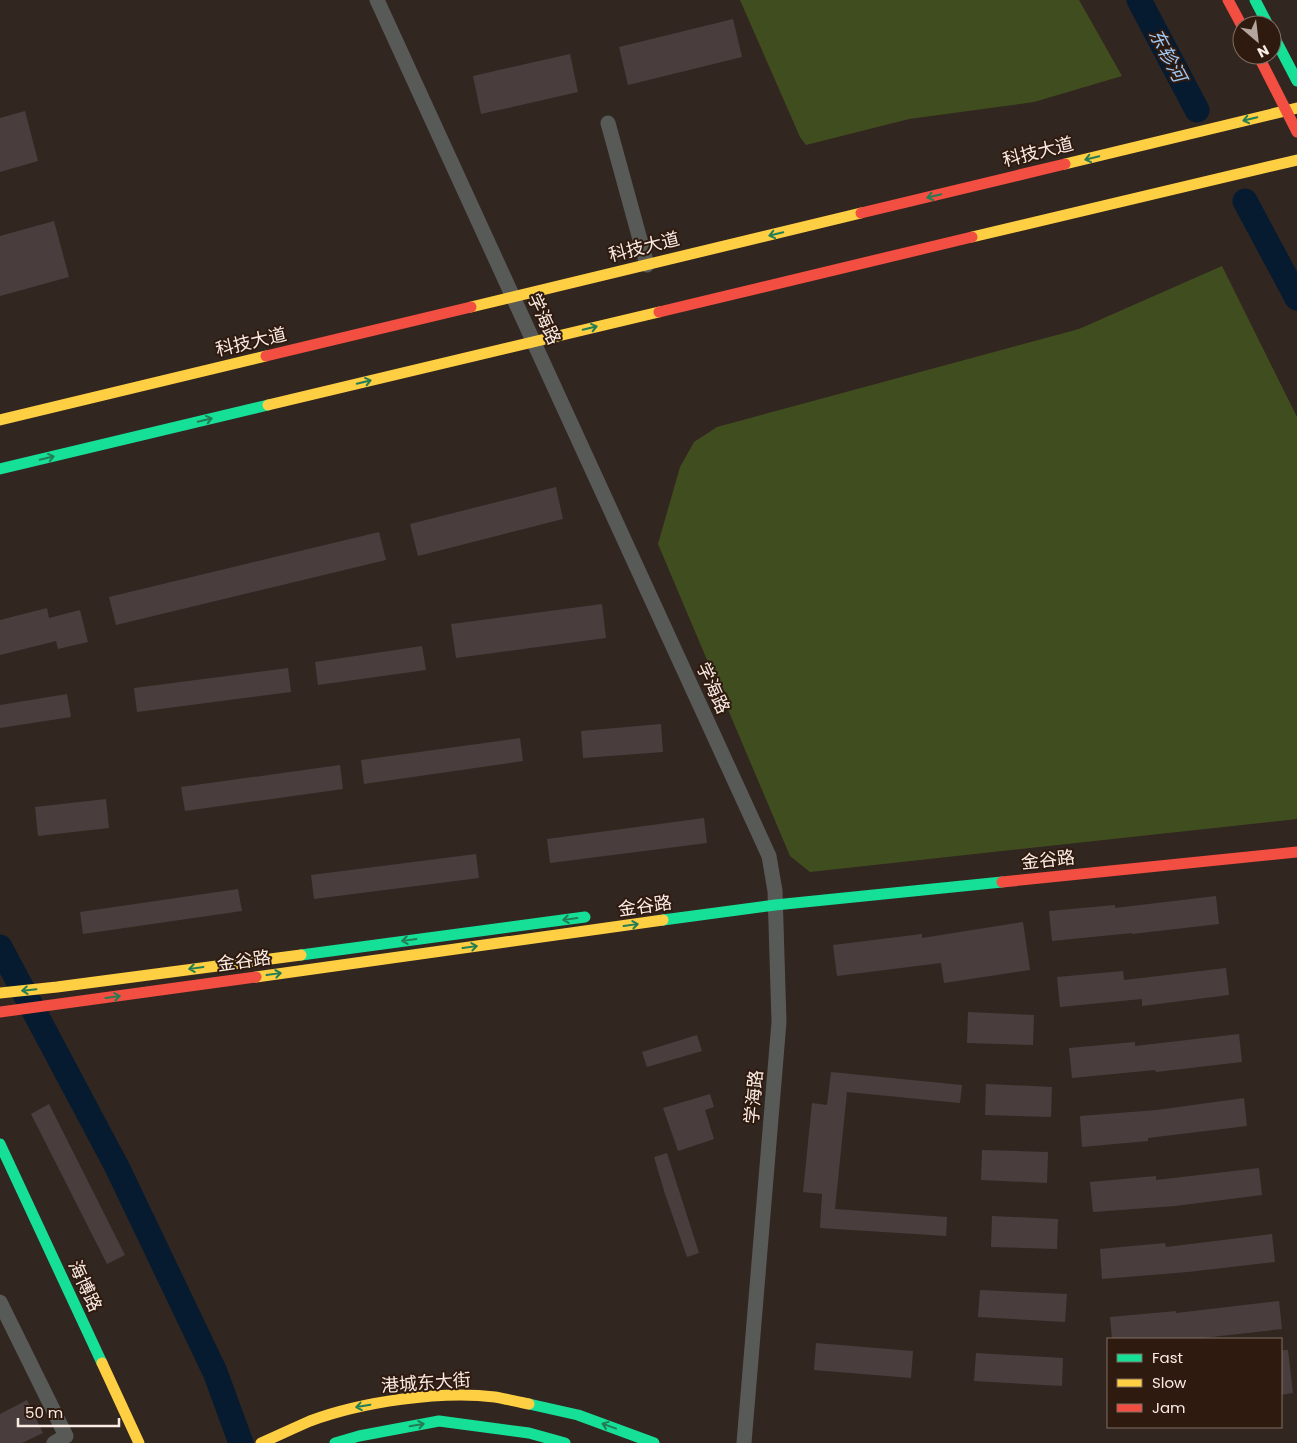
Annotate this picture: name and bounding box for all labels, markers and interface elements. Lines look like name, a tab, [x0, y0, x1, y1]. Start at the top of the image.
north arrow	[1232, 15, 1282, 65]
water label: 东轸河	[1142, 24, 1195, 90]
text: N	[1254, 40, 1272, 63]
one-way arrow	[1242, 115, 1258, 124]
street label: 科技大道	[1000, 131, 1076, 172]
one-way arrow	[1084, 153, 1100, 163]
one-way arrow	[926, 192, 942, 201]
street label: 科技大道	[606, 226, 682, 267]
one-way arrow	[768, 230, 784, 239]
street label: 学海路	[522, 289, 567, 349]
street label: 科技大道	[213, 321, 289, 362]
one-way arrow	[581, 323, 597, 332]
one-way arrow	[355, 377, 371, 386]
one-way arrow	[197, 415, 213, 424]
one-way arrow	[39, 453, 55, 462]
street label: 学海路	[691, 658, 736, 718]
street label: 金谷路	[1020, 844, 1076, 875]
street label: 金谷路	[616, 889, 673, 922]
one-way arrow	[563, 914, 579, 924]
one-way arrow	[623, 920, 639, 930]
one-way arrow	[402, 935, 418, 945]
one-way arrow	[462, 942, 478, 952]
street label: 金谷路	[215, 944, 272, 977]
one-way arrow	[188, 964, 204, 974]
one-way arrow	[266, 969, 282, 979]
one-way arrow	[22, 985, 38, 995]
one-way arrow	[105, 991, 121, 1001]
street label: 学海路	[739, 1069, 768, 1125]
street label: 海博路	[63, 1256, 108, 1316]
legend	[1107, 1338, 1282, 1428]
text: Fast	[1152, 1347, 1183, 1368]
street label: 港城东大街	[380, 1367, 472, 1398]
text: Slow	[1152, 1372, 1187, 1393]
scale bar	[18, 1396, 119, 1428]
text: Jam	[1152, 1397, 1186, 1418]
text: 50 m	[25, 1402, 63, 1423]
one-way arrow	[356, 1402, 372, 1412]
one-way arrow	[409, 1420, 425, 1430]
one-way arrow	[601, 1421, 617, 1430]

